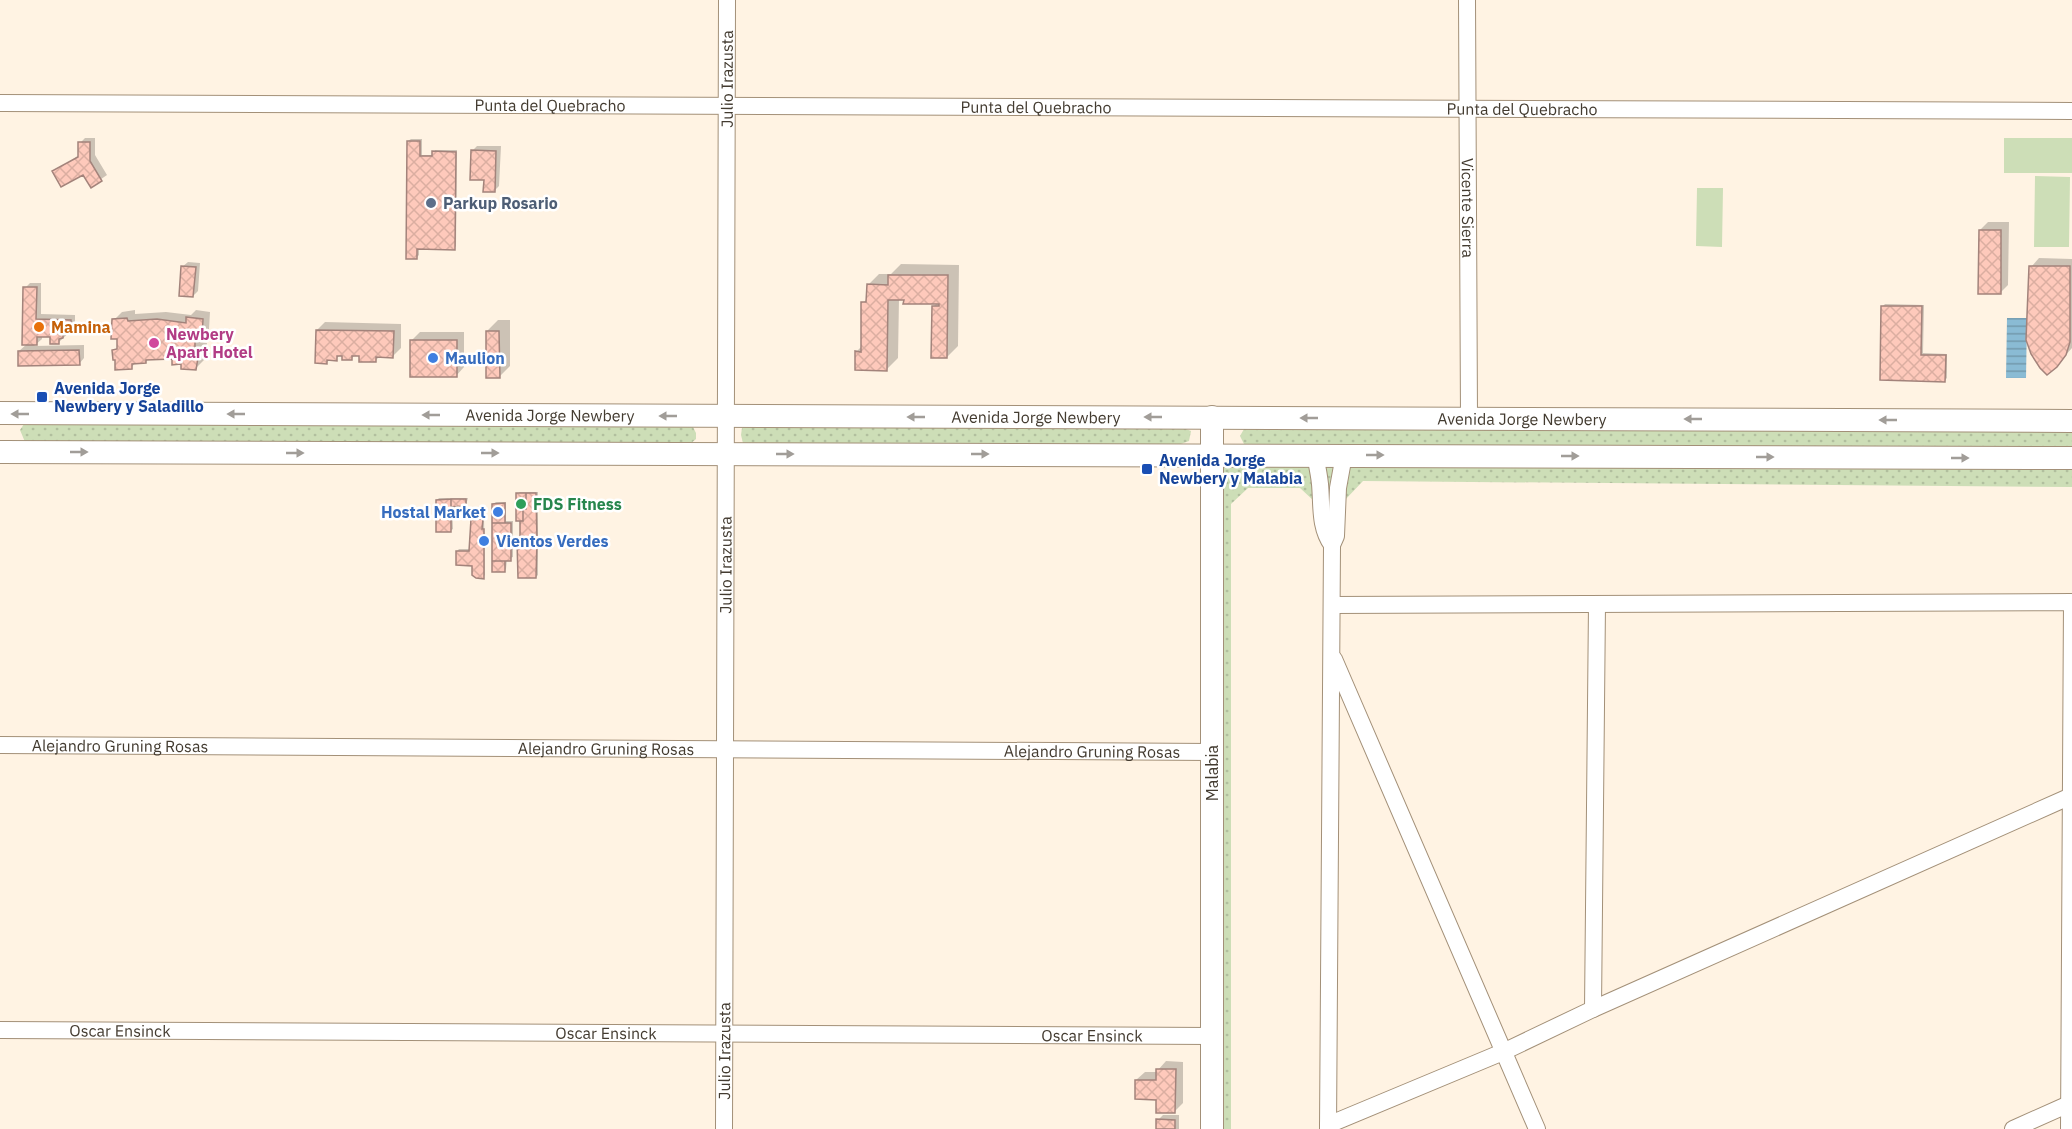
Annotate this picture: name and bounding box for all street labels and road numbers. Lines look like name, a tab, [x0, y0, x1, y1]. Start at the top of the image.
street label: Julio Irazusta	[717, 30, 737, 128]
street label: Punta del Quebracho	[474, 95, 626, 115]
street label: Punta del Quebracho	[960, 97, 1112, 117]
street label: Punta del Quebracho	[1446, 99, 1598, 119]
street label: Vicente Sierra	[1458, 158, 1478, 259]
street label: Avenida Jorge Newbery	[465, 405, 635, 425]
street label: Avenida Jorge Newbery	[951, 407, 1121, 427]
street label: Avenida Jorge Newbery	[1437, 409, 1607, 429]
street label: Julio Irazusta	[715, 516, 736, 614]
street label: Alejandro Gruning Rosas	[32, 735, 208, 756]
street label: Alejandro Gruning Rosas	[518, 738, 694, 759]
street label: Alejandro Gruning Rosas	[1004, 741, 1180, 762]
street label: Malabia	[1202, 744, 1222, 801]
street label: Julio Irazusta	[714, 1002, 734, 1100]
street label: Oscar Ensinck	[69, 1020, 171, 1041]
street label: Oscar Ensinck	[555, 1023, 657, 1043]
street label: Oscar Ensinck	[1041, 1025, 1143, 1046]

